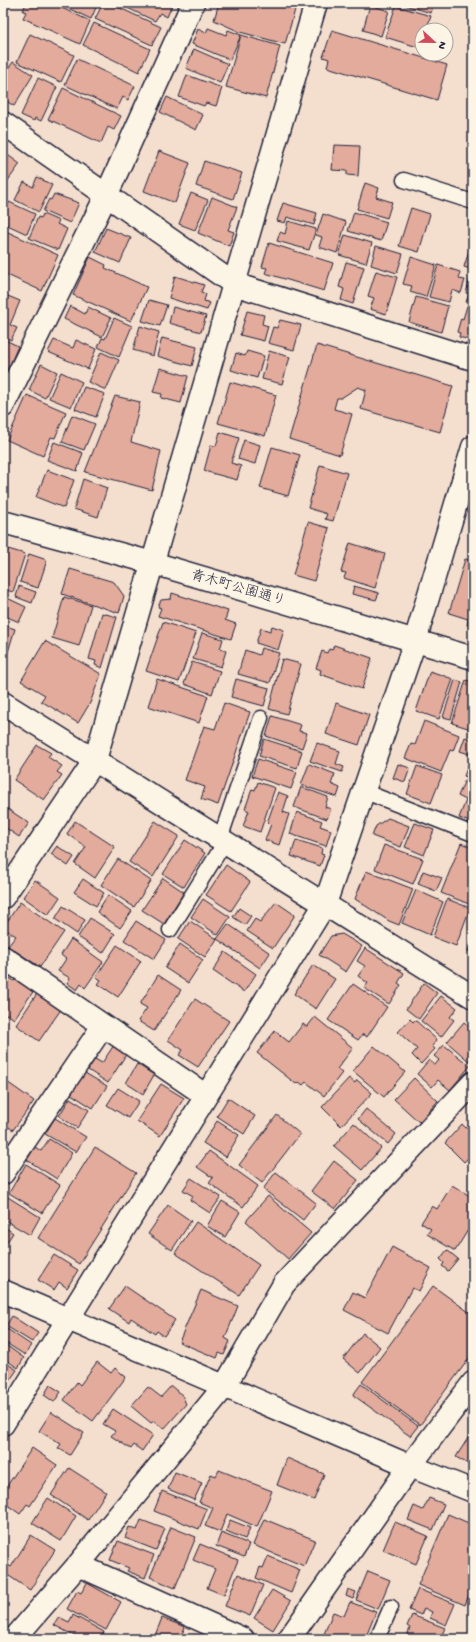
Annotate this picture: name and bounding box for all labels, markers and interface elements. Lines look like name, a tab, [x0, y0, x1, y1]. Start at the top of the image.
north arrow	[414, 22, 454, 62]
text: N	[435, 39, 448, 51]
street label: 青木町公園通り	[189, 567, 287, 611]

